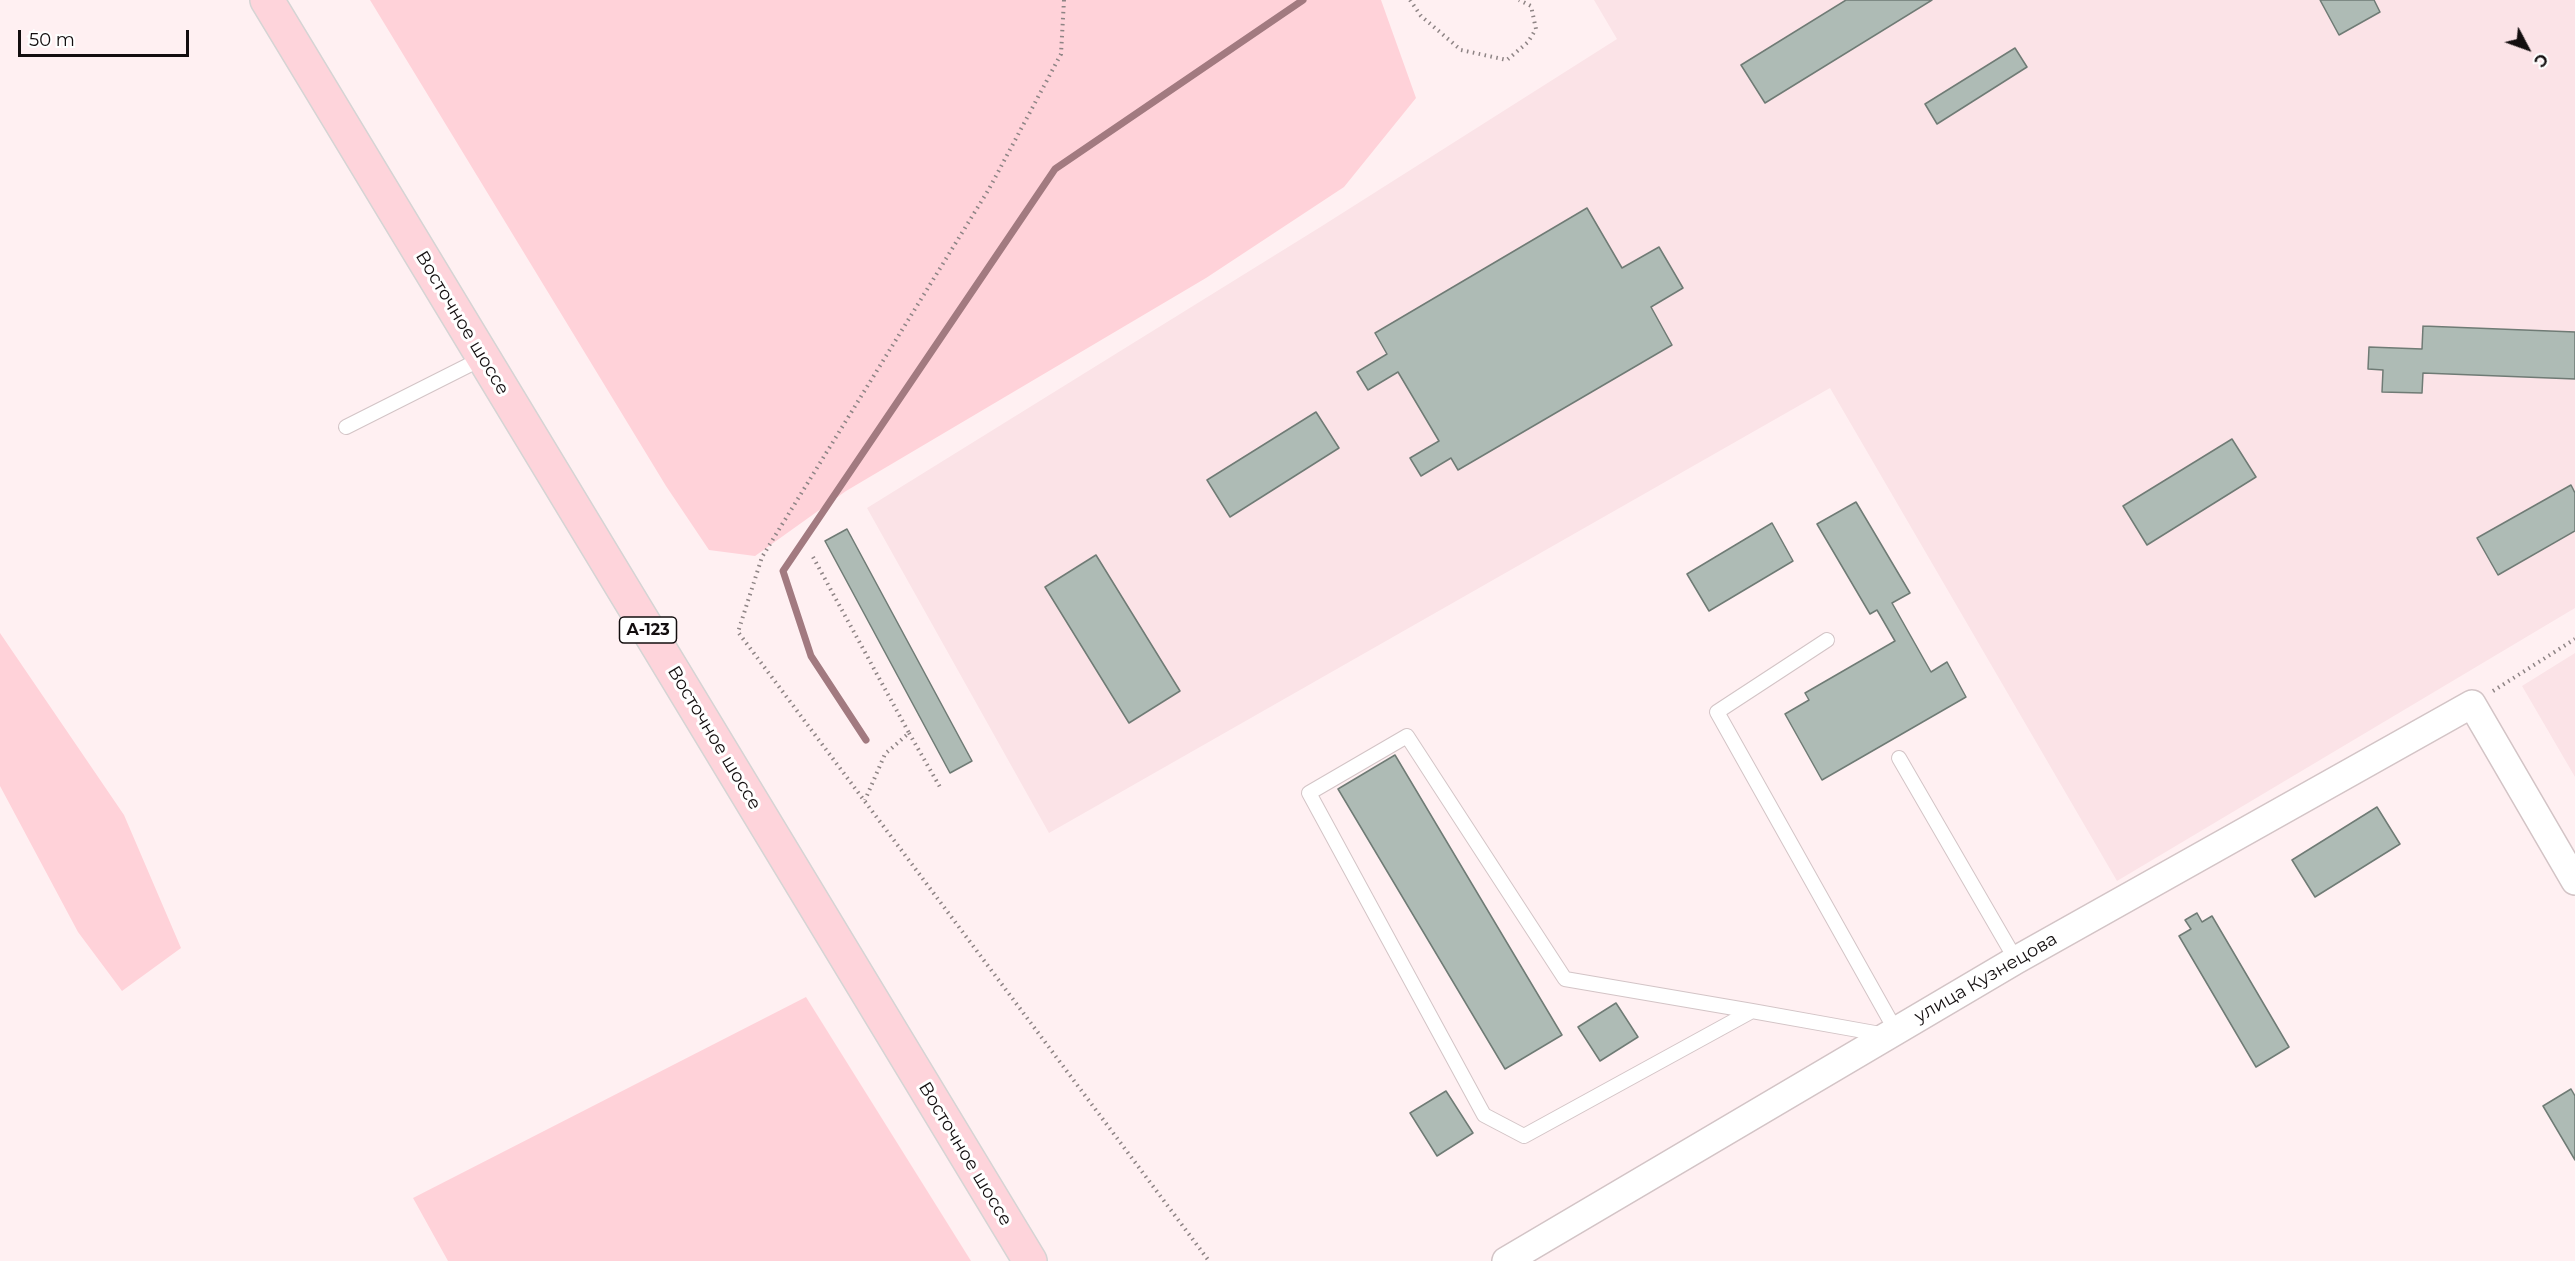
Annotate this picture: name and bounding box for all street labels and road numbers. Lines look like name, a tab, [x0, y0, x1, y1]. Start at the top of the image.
street label: Восточное шоссе	[411, 247, 513, 399]
road number: А-123	[620, 617, 676, 643]
street label: Восточное шоссе	[663, 662, 765, 814]
street label: улица Кузнецова	[1911, 928, 2061, 1028]
street label: Восточное шоссе	[914, 1078, 1016, 1230]

